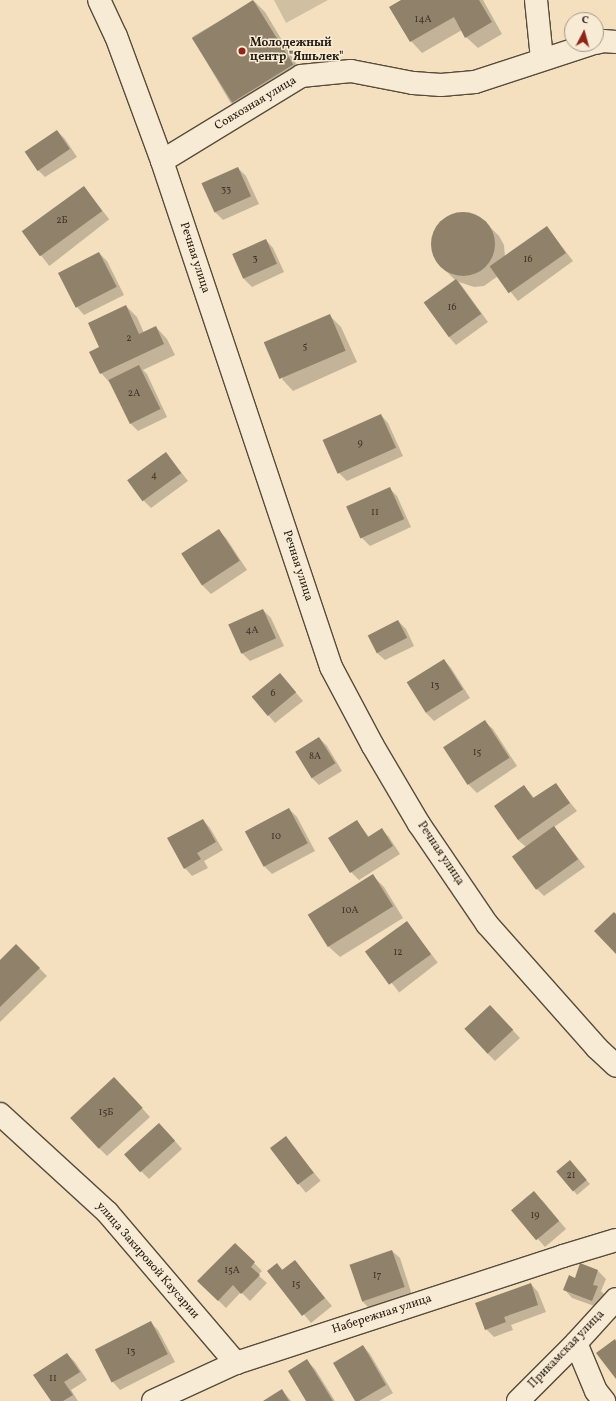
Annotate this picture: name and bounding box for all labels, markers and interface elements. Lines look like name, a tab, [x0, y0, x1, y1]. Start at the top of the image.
north arrow	[564, 12, 604, 52]
text: С	[581, 13, 589, 28]
house number: 14А	[415, 14, 431, 26]
place label: Молодежный центр "Яшьлек"	[250, 37, 344, 65]
marker: Молодежный центр "Яшьлек"	[237, 46, 247, 56]
street label: Совхозная улица	[212, 74, 300, 134]
house number: 33	[221, 184, 231, 196]
house number: 2Б	[56, 215, 68, 227]
street label: Речная улица	[176, 220, 212, 296]
house number: 3	[252, 253, 258, 265]
house number: 16	[524, 254, 532, 266]
house number: 16	[448, 302, 456, 314]
house number: 2	[126, 333, 132, 345]
house number: 5	[303, 341, 307, 353]
house number: 2А	[128, 388, 140, 400]
house number: 9	[357, 438, 363, 450]
house number: 4	[151, 470, 157, 482]
house number: 11	[371, 507, 379, 519]
street label: Речная улица	[279, 528, 315, 604]
house number: 4А	[245, 625, 259, 637]
house number: 13	[430, 680, 440, 692]
house number: 6	[270, 688, 276, 700]
house number: 15	[473, 747, 481, 759]
house number: 8А	[309, 751, 321, 763]
street label: Речная улица	[413, 819, 467, 889]
house number: 10	[271, 831, 281, 843]
house number: 10А	[342, 905, 358, 917]
house number: 12	[393, 947, 403, 959]
house number: 15Б	[99, 1107, 113, 1119]
house number: 21	[566, 1170, 576, 1182]
street label: улица Закировой Каусарии	[92, 1200, 202, 1322]
house number: 19	[530, 1210, 540, 1222]
house number: 15А	[224, 1265, 240, 1277]
house number: 17	[373, 1270, 381, 1282]
house number: 15	[292, 1279, 300, 1291]
street label: Набережная улица	[330, 1292, 434, 1338]
street label: Прикамская улица	[526, 1308, 608, 1392]
house number: 13	[126, 1346, 136, 1358]
house number: 11	[49, 1373, 57, 1385]

